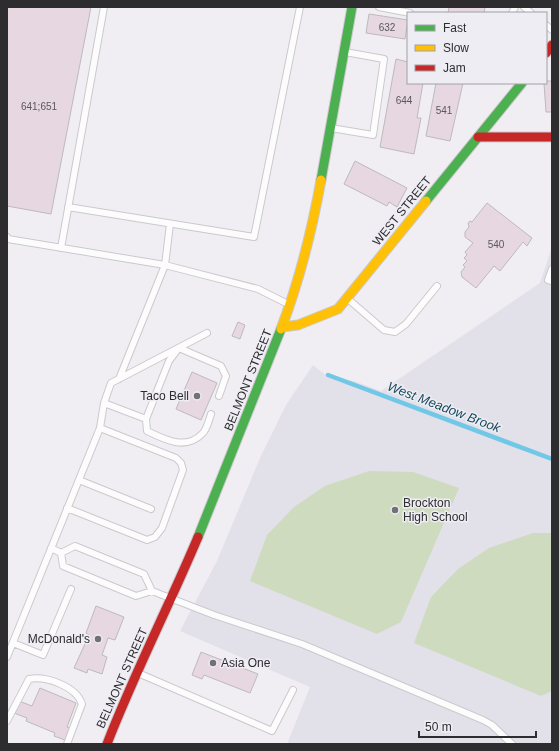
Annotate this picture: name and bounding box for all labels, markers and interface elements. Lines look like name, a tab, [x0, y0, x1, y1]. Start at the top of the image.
legend	[407, 12, 547, 84]
text: Fast	[443, 21, 467, 35]
house number: 632	[379, 22, 396, 33]
text: Slow	[443, 41, 469, 55]
text: Jam	[443, 61, 466, 75]
house number: 644	[396, 95, 413, 106]
house number: 641;651	[21, 101, 58, 112]
house number: 541	[436, 105, 453, 116]
street label: WEST STREET	[370, 173, 435, 248]
house number: 540	[488, 239, 505, 250]
street label: BELMONT STREET	[221, 326, 275, 433]
water label: West Meadow Brook	[385, 379, 504, 436]
place label: Taco Bell	[140, 389, 189, 403]
marker: Taco Bell	[192, 391, 202, 401]
place label: Brockton High School	[403, 496, 468, 524]
marker: Brockton High School	[390, 505, 400, 515]
street label: BELMONT STREET	[94, 625, 151, 730]
place label: McDonald's	[28, 632, 90, 646]
marker: McDonald's	[93, 634, 103, 644]
place label: Asia One	[221, 656, 271, 670]
marker: Asia One	[208, 658, 218, 668]
scale bar	[419, 713, 536, 739]
text: 50 m	[425, 720, 452, 734]

